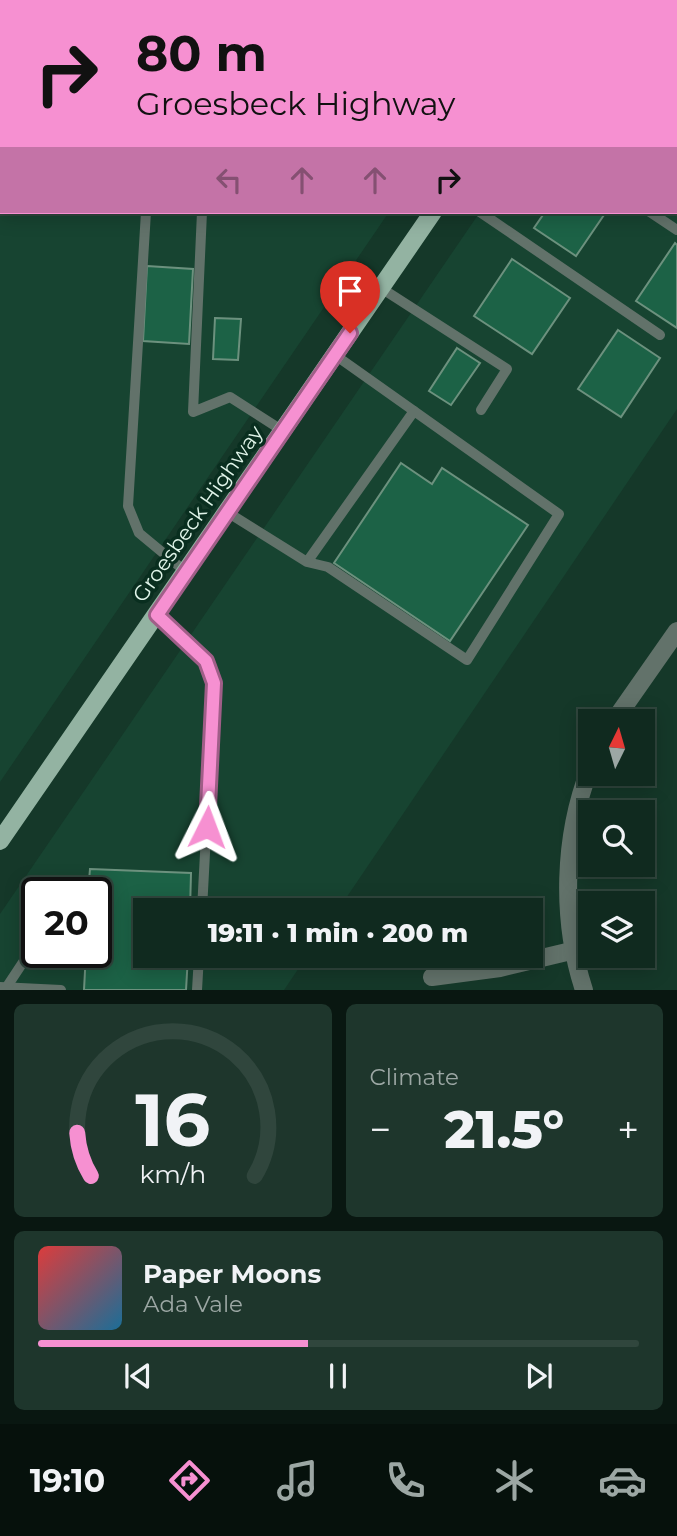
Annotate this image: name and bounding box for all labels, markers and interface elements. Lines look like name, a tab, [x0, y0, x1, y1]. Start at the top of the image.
text: 80 m	[136, 24, 267, 83]
icon: right	[21, 28, 112, 119]
text: Groesbeck Highway	[136, 84, 455, 123]
icon: left	[210, 161, 248, 199]
icon: ahead	[283, 161, 321, 199]
icon: ahead	[356, 161, 394, 199]
icon: right	[429, 161, 467, 199]
pin	[320, 261, 380, 333]
icon: arrive	[331, 272, 369, 310]
street label: Groesbeck Highway	[127, 420, 268, 607]
north arrow	[578, 709, 654, 786]
map controls	[578, 709, 655, 968]
position arrow	[170, 790, 244, 864]
button: search	[578, 800, 655, 877]
speed limit sign: 20	[21, 877, 112, 968]
button: layers	[578, 891, 655, 968]
text: 19:11 · 1 min · 200 m	[208, 917, 468, 949]
text: Climate	[370, 1063, 459, 1091]
text: 16	[135, 1077, 210, 1165]
text: 21.5°	[444, 1098, 564, 1161]
text: −	[370, 1106, 391, 1153]
text: +	[617, 1106, 639, 1153]
text: km/h	[139, 1159, 206, 1189]
text: Paper Moons	[143, 1258, 321, 1290]
text: Ada Vale	[143, 1290, 243, 1318]
icon: previous	[119, 1357, 157, 1395]
icon: pause	[319, 1357, 357, 1395]
icon: next	[520, 1357, 558, 1395]
icon: directions	[165, 1456, 214, 1505]
icon: music	[273, 1456, 322, 1505]
icon: phone	[381, 1456, 430, 1505]
icon: climate	[490, 1456, 539, 1505]
icon: car	[598, 1456, 647, 1505]
text: 19:10	[30, 1461, 105, 1500]

